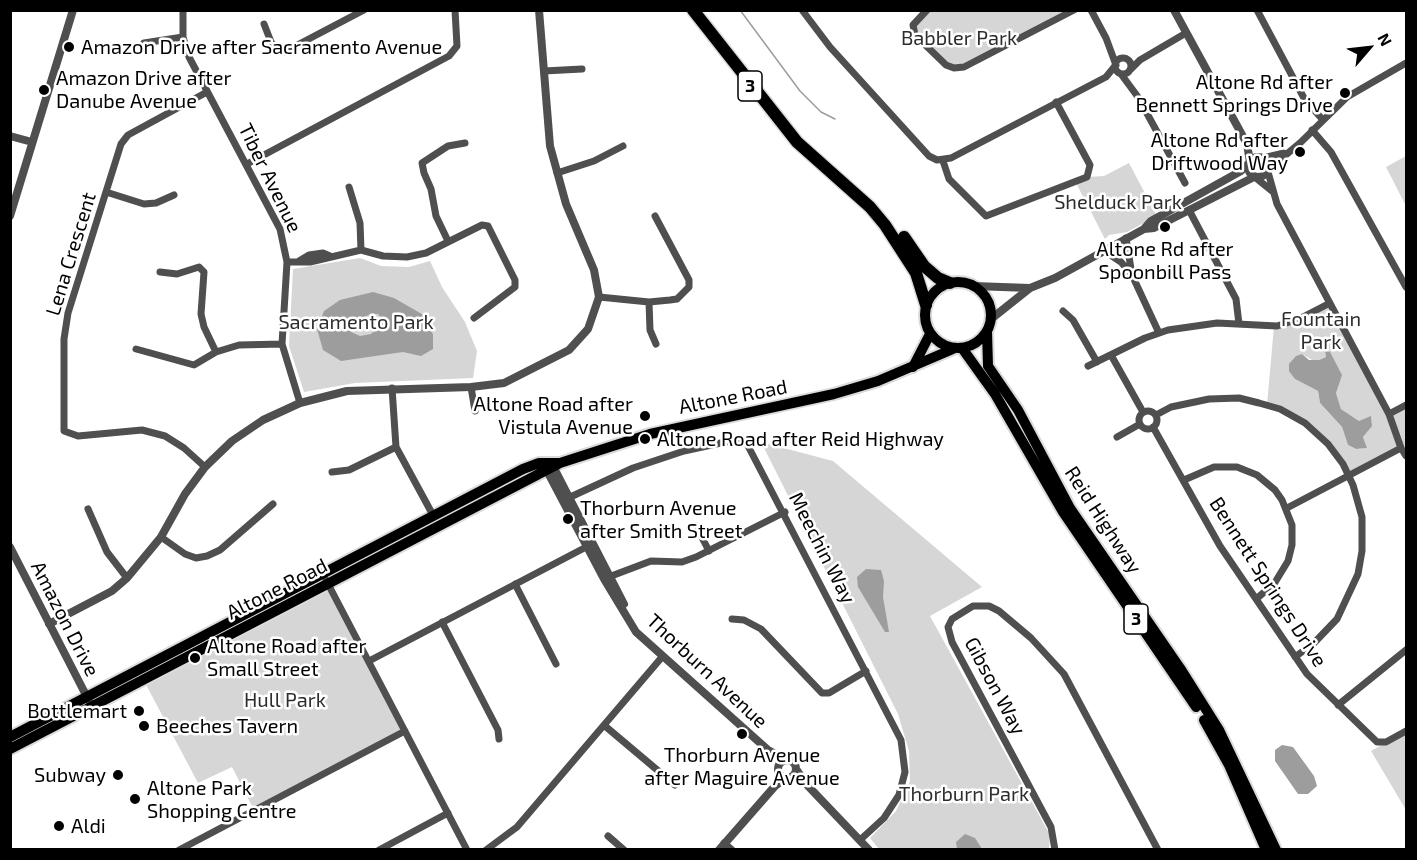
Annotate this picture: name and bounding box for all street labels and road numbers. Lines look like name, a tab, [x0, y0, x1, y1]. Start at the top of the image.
road number: 3	[738, 71, 762, 101]
street label: Tiber Avenue	[233, 120, 307, 236]
street label: Lena Crescent	[41, 189, 101, 319]
street label: Altone Road	[677, 375, 789, 419]
street label: Reid Highway	[1059, 462, 1147, 578]
street label: Meechin Way	[784, 488, 860, 608]
street label: Bennett Springs Drive	[1204, 493, 1332, 671]
street label: Altone Road	[223, 553, 331, 625]
street label: Amazon Drive	[26, 557, 104, 681]
road number: 3	[1124, 604, 1148, 634]
street label: Thorburn Avenue	[642, 609, 772, 733]
street label: Gibson Way	[959, 633, 1031, 739]

